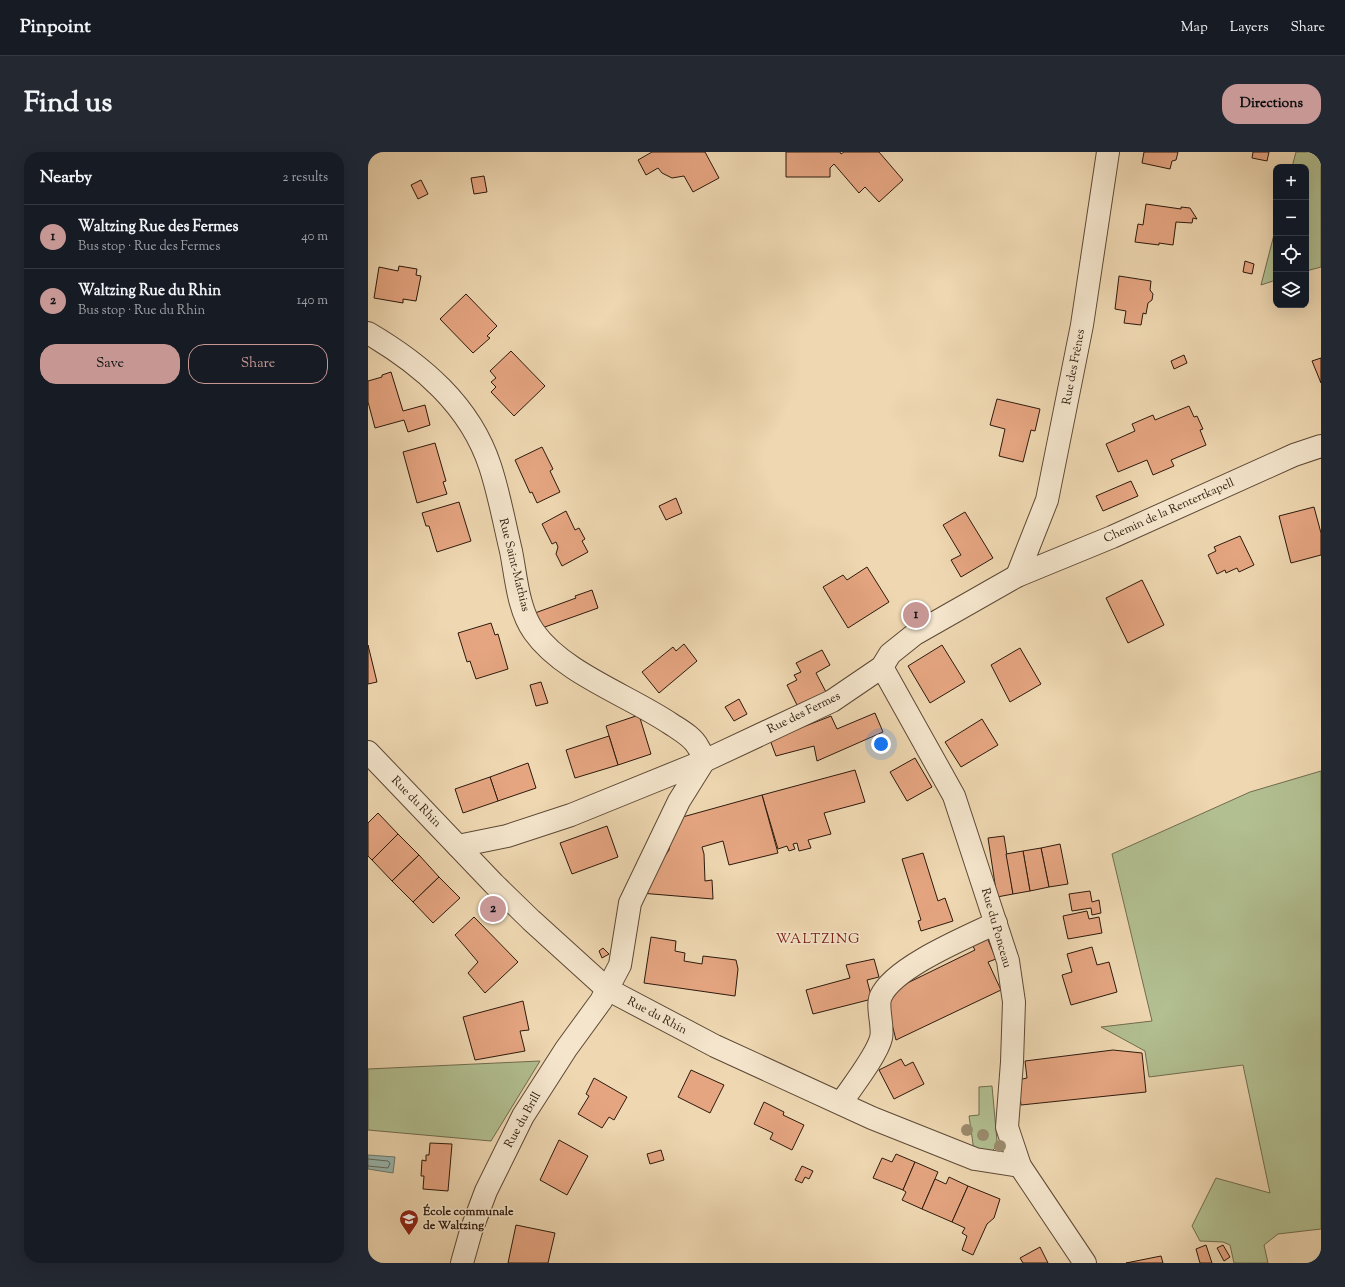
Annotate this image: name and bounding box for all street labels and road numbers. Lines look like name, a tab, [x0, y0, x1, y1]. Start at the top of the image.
street label: Rue des Frênes	[1058, 327, 1090, 406]
street label: Chemin de la Rentertkapell	[1101, 474, 1238, 548]
street label: Rue Saint-Mathias	[494, 516, 534, 614]
street label: Rue des Fermes	[764, 687, 844, 739]
street label: Rue du Rhin	[387, 772, 445, 832]
street label: Rue du Ponceau	[976, 886, 1016, 970]
street label: Rue du Rhin	[624, 993, 690, 1039]
street label: Rue du Brill	[500, 1088, 546, 1151]

